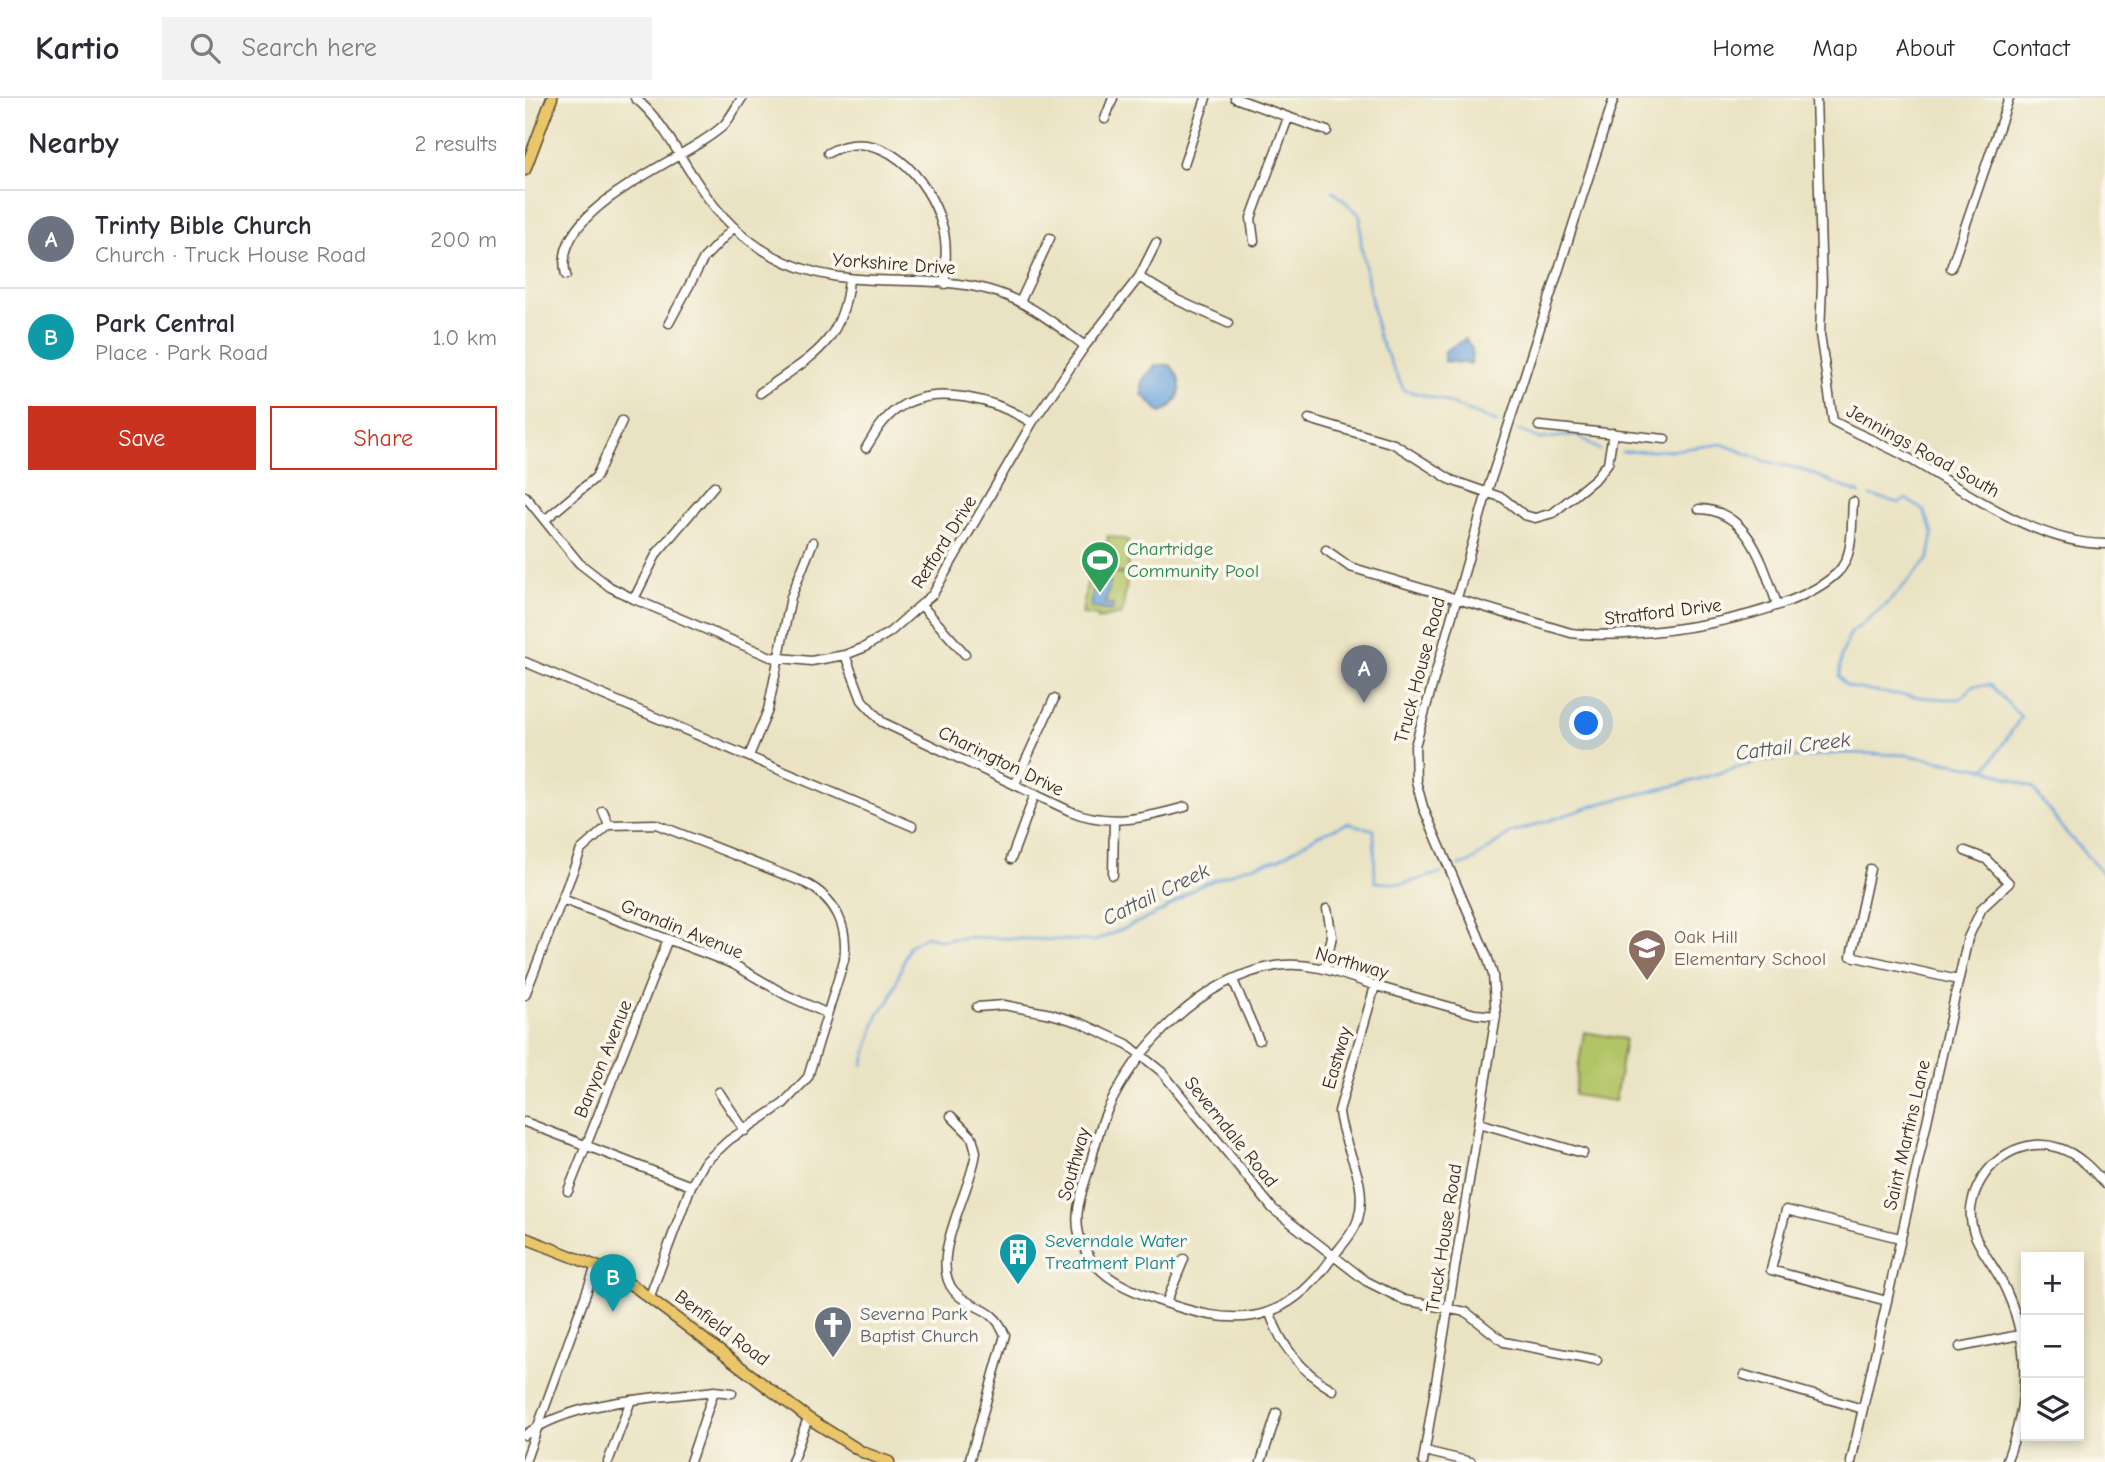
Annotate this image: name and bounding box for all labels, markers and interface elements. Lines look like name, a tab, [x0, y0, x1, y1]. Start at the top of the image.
search box	[162, 17, 652, 80]
text: Kartio	[35, 29, 120, 67]
icon: search	[186, 29, 224, 67]
text: Search here	[242, 33, 377, 63]
text: Home	[1713, 34, 1774, 62]
text: Map	[1812, 34, 1858, 62]
text: About	[1896, 34, 1954, 62]
text: Contact	[1992, 34, 2070, 62]
text: Nearby	[28, 126, 119, 161]
text: 2 results	[415, 130, 497, 157]
text: Trinty Bible Church	[95, 211, 312, 241]
text: A	[45, 226, 57, 253]
text: 200 m	[430, 226, 497, 253]
text: Church · Truck House Road	[95, 241, 366, 268]
street label: Yorkshire Drive	[832, 249, 956, 279]
text: Park Central	[95, 309, 235, 339]
text: B	[44, 324, 58, 351]
text: 1.0 km	[433, 324, 497, 351]
text: Place · Park Road	[95, 339, 268, 366]
street label: Jennings Road South	[1843, 400, 2003, 502]
button: Save	[28, 406, 256, 470]
button: Share	[270, 406, 497, 470]
street label: Retford Drive	[907, 492, 981, 592]
place label: Chartridge Community Pool	[1127, 538, 1259, 582]
sports icon: Chartridge Community Pool	[1079, 539, 1121, 594]
street label: Stratford Drive	[1603, 594, 1723, 630]
street label: Truck House Road	[1390, 595, 1450, 745]
pin: A	[1341, 645, 1387, 703]
your location	[1569, 706, 1603, 740]
street label: Charington Drive	[935, 721, 1067, 801]
water label: Cattail Creek	[1734, 727, 1853, 765]
water label: Cattail Creek	[1099, 858, 1214, 930]
street label: Grandin Avenue	[618, 894, 746, 964]
place label: Oak Hill Elementary School	[1674, 926, 1826, 970]
school or university icon: Oak Hill Elementary School	[1626, 927, 1668, 982]
street label: Northway	[1313, 942, 1392, 984]
street label: Banyon Avenue	[569, 997, 637, 1121]
street label: Eastway	[1318, 1024, 1357, 1092]
street label: Saint Martins Lane	[1879, 1058, 1935, 1212]
street label: Severndale Road	[1180, 1072, 1282, 1192]
street label: Southway	[1053, 1124, 1095, 1203]
street label: Truck House Road	[1421, 1162, 1467, 1314]
place label: Severndale Water Treatment Plant	[1045, 1230, 1187, 1274]
building icon: Severndale Water Treatment Plant	[997, 1231, 1039, 1286]
map controls	[2021, 1252, 2084, 1441]
button: +	[2021, 1252, 2084, 1315]
pin: B	[590, 1254, 636, 1312]
street label: Benfield Road	[670, 1285, 774, 1371]
place label: Severna Park Baptist Church	[860, 1303, 979, 1347]
church icon: Severna Park Baptist Church	[812, 1304, 854, 1359]
button: −	[2021, 1315, 2084, 1378]
button: layers	[2021, 1378, 2084, 1441]

